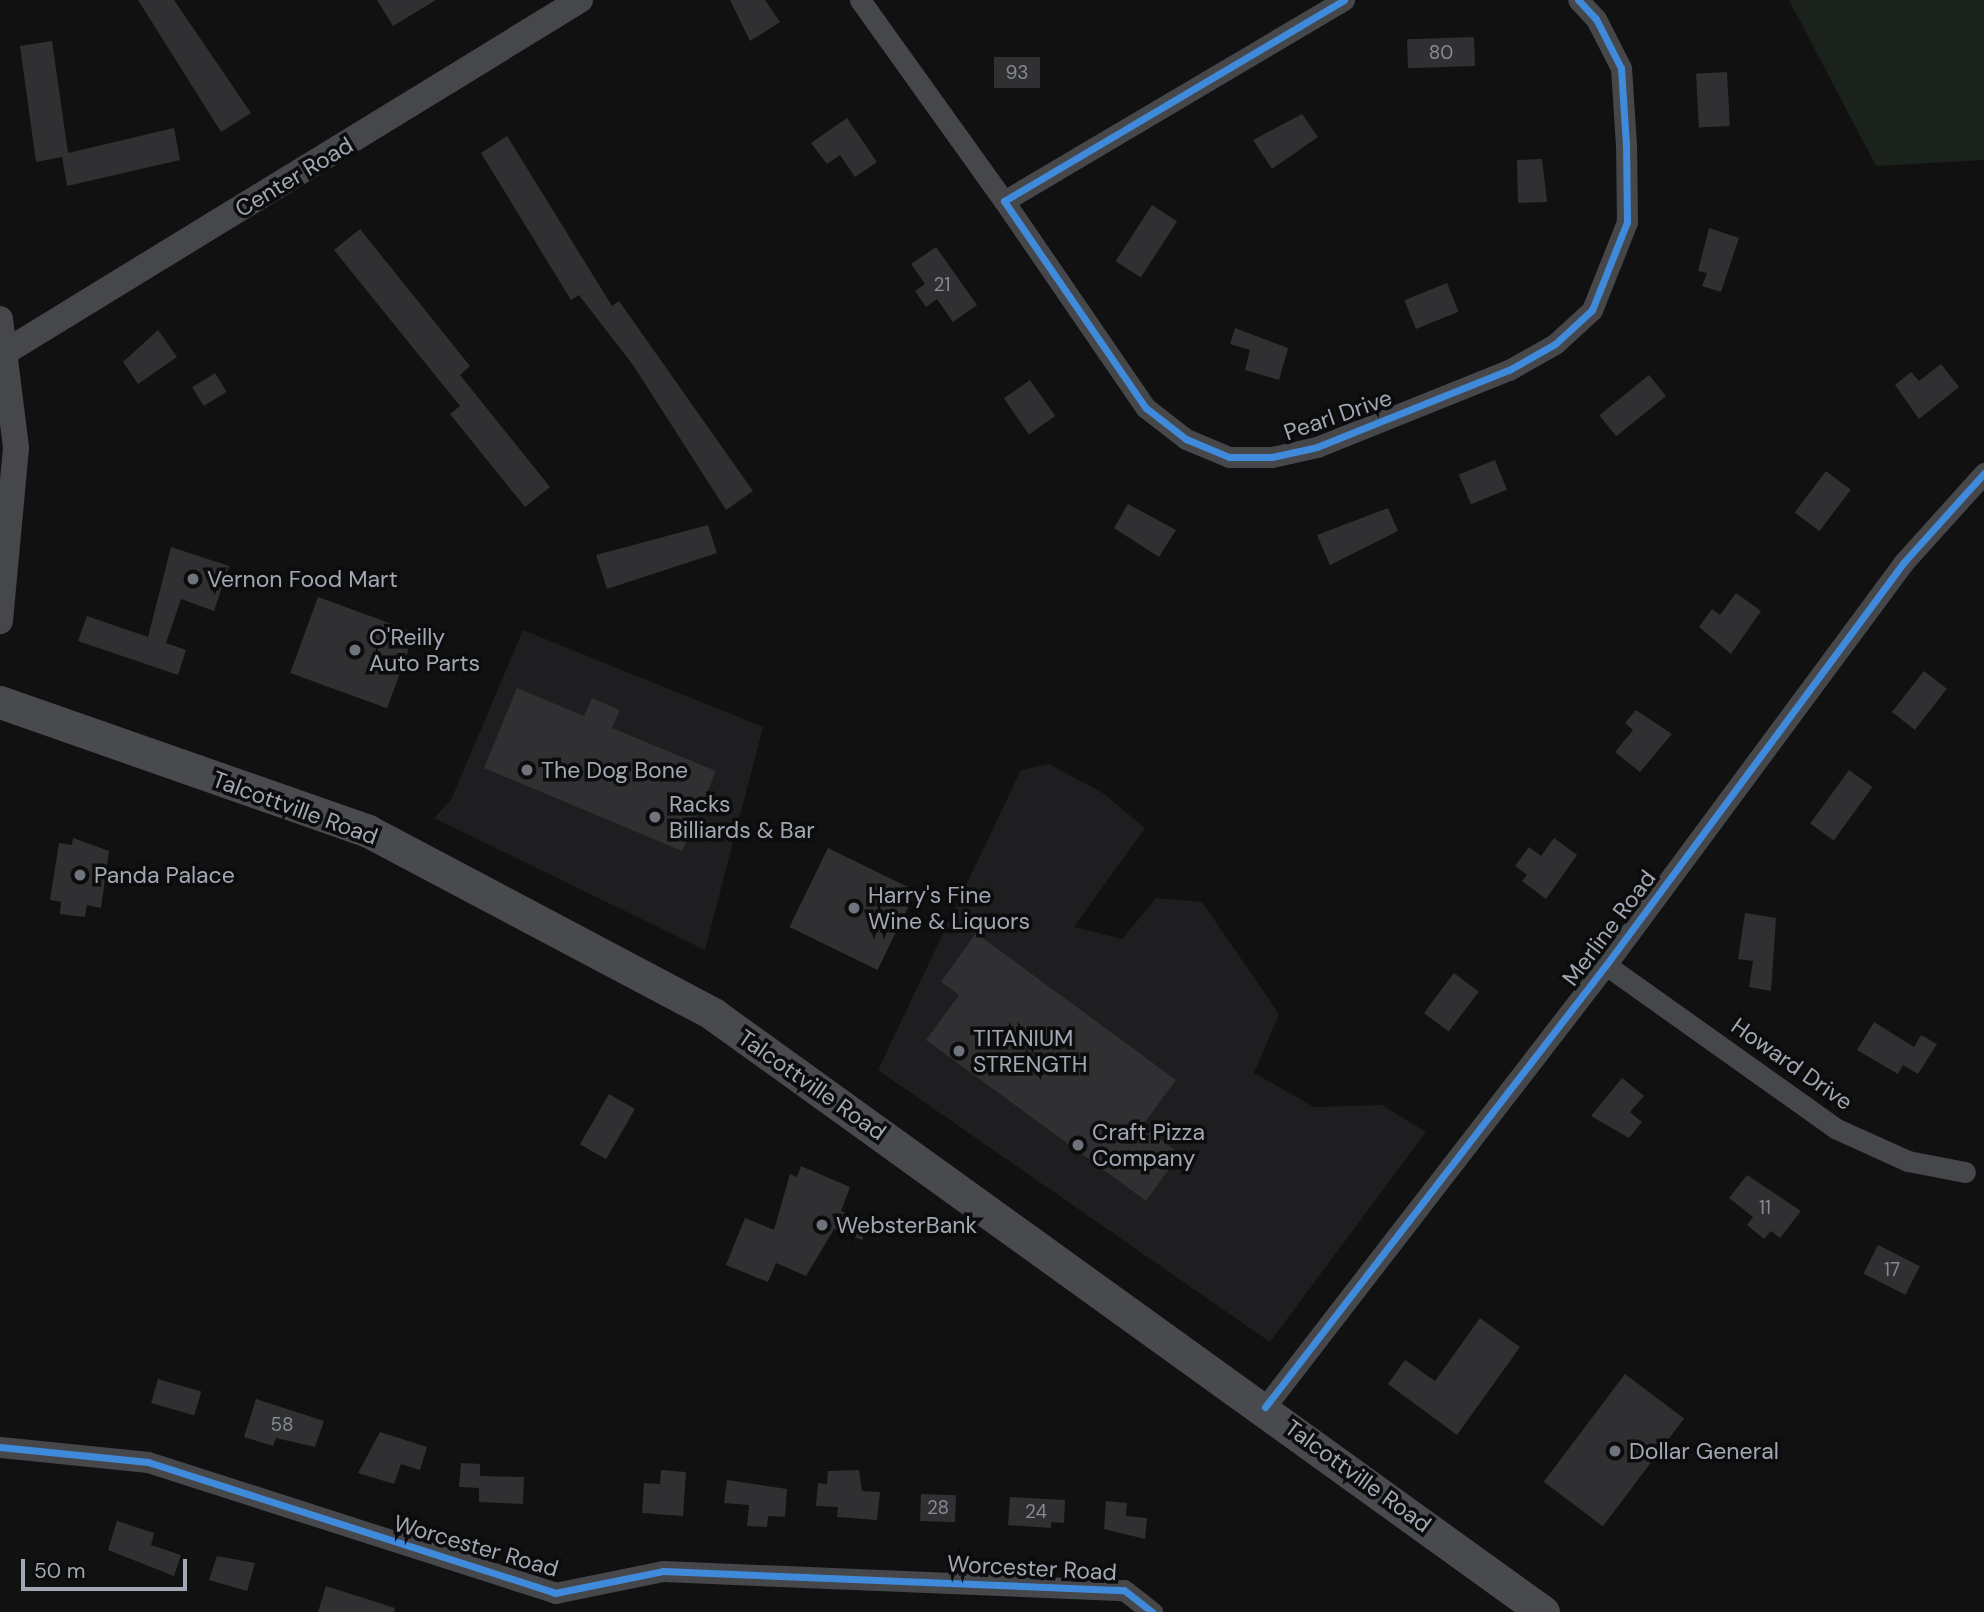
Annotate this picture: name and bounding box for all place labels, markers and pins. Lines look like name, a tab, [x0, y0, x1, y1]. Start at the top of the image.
place label: Vernon Food Mart	[207, 565, 398, 593]
marker: Vernon Food Mart	[185, 571, 201, 587]
place label: O'Reilly Auto Parts	[369, 623, 480, 677]
marker: O'Reilly Auto Parts	[347, 642, 363, 658]
place label: The Dog Bone	[541, 756, 688, 784]
marker: The Dog Bone	[519, 762, 535, 778]
place label: Racks Billiards & Bar	[669, 790, 815, 844]
marker: Racks Billiards & Bar	[647, 809, 663, 825]
place label: Panda Palace	[94, 861, 235, 889]
marker: Panda Palace	[72, 867, 88, 883]
place label: Harry's Fine Wine & Liquors	[868, 881, 1030, 935]
marker: Harry's Fine Wine & Liquors	[846, 900, 862, 916]
place label: TITANIUM STRENGTH	[973, 1024, 1087, 1078]
marker: TITANIUM STRENGTH	[951, 1043, 967, 1059]
place label: Craft Pizza Company	[1092, 1118, 1205, 1172]
marker: Craft Pizza Company	[1070, 1137, 1086, 1153]
place label: WebsterBank	[836, 1211, 977, 1239]
marker: WebsterBank	[814, 1217, 830, 1233]
place label: Dollar General	[1629, 1437, 1779, 1465]
marker: Dollar General	[1607, 1443, 1623, 1459]

